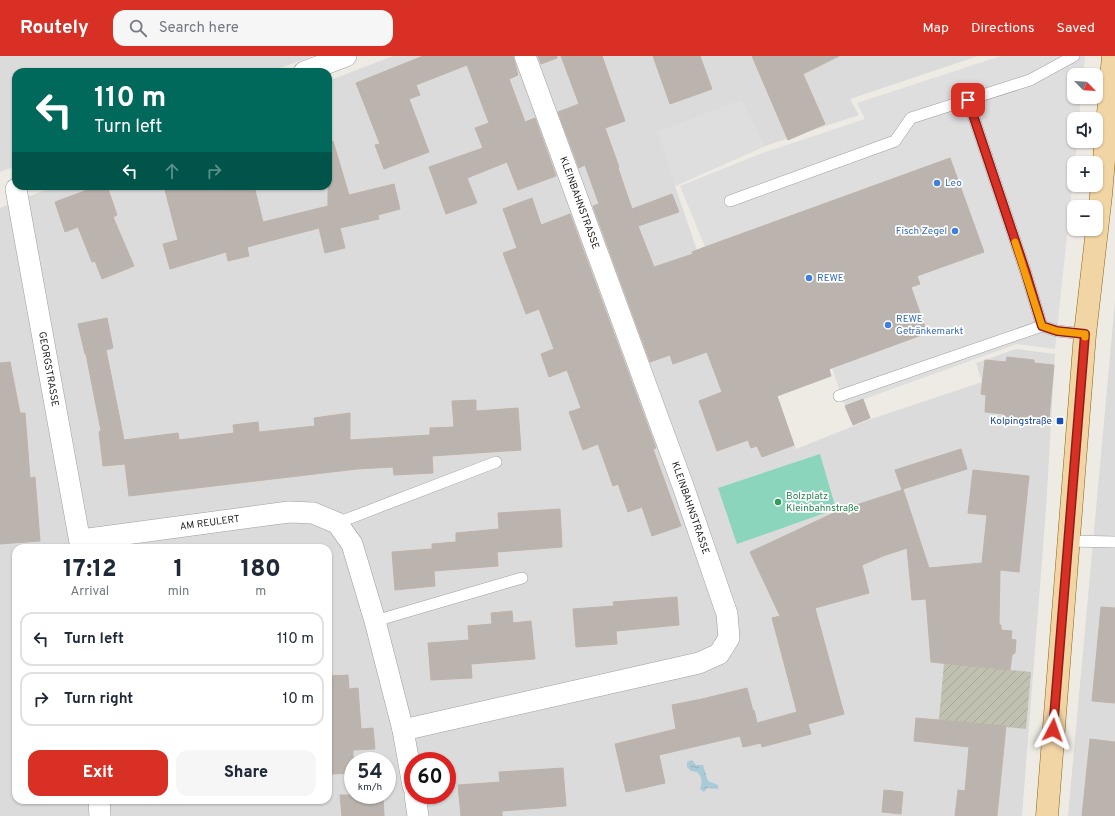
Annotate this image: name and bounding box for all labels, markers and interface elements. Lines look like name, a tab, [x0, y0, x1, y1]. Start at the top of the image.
search box	[113, 10, 393, 46]
text: Routely	[20, 16, 89, 40]
icon: search	[127, 17, 149, 39]
text: Search here	[159, 19, 239, 38]
text: Map	[923, 20, 949, 37]
text: Directions	[971, 20, 1035, 37]
text: Saved	[1057, 20, 1095, 37]
north arrow	[1067, 68, 1103, 104]
map controls	[1067, 68, 1103, 236]
text: 110 m	[94, 81, 166, 117]
pin	[951, 83, 985, 117]
icon: left	[28, 84, 80, 136]
icon: arrive	[957, 89, 979, 111]
button: sound	[1067, 112, 1103, 148]
text: Turn left	[94, 116, 162, 139]
street label: KLEINBAHNSTRASSE	[556, 155, 602, 251]
button: +	[1067, 156, 1103, 192]
icon: left	[119, 160, 141, 182]
icon: ahead	[161, 160, 183, 182]
icon: right	[203, 160, 225, 182]
place label: Leo	[945, 177, 962, 190]
marker: Leo	[932, 178, 942, 188]
button: −	[1067, 200, 1103, 236]
place label: Fisch Zegel	[896, 225, 947, 238]
marker: Fisch Zegel	[950, 226, 960, 236]
place label: REWE	[817, 272, 844, 285]
marker: REWE	[804, 273, 814, 283]
place label: REWE Getränkemarkt	[896, 313, 964, 338]
marker: REWE Getränkemarkt	[883, 320, 893, 330]
street label: GEORGSTRASSE	[35, 331, 62, 408]
place label: Kolpingstraße	[990, 415, 1052, 428]
marker: Kolpingstraße	[1055, 416, 1065, 426]
street label: KLEINBAHNSTRASSE	[668, 460, 712, 556]
place label: Bolzplatz Kleinbahnstraße	[786, 490, 859, 515]
marker: Bolzplatz Kleinbahnstraße	[773, 497, 783, 507]
street label: AM REULERT	[179, 512, 241, 533]
text: 17:12	[63, 555, 117, 585]
text: 1	[174, 555, 183, 585]
text: 180	[240, 555, 281, 585]
text: Arrival	[70, 584, 109, 600]
text: min	[168, 584, 189, 600]
text: m	[255, 584, 266, 600]
icon: left	[30, 628, 52, 650]
text: Turn left	[64, 630, 124, 649]
text: 110 m	[277, 630, 314, 649]
icon: right	[30, 688, 52, 710]
text: Turn right	[64, 690, 133, 709]
text: 10 m	[283, 690, 314, 709]
position arrow	[1032, 709, 1074, 751]
button: Exit	[28, 750, 168, 796]
button: Share	[176, 750, 316, 796]
speed limit sign: 60	[404, 752, 456, 804]
text: 54	[357, 760, 383, 786]
text: km/h	[358, 781, 382, 794]

